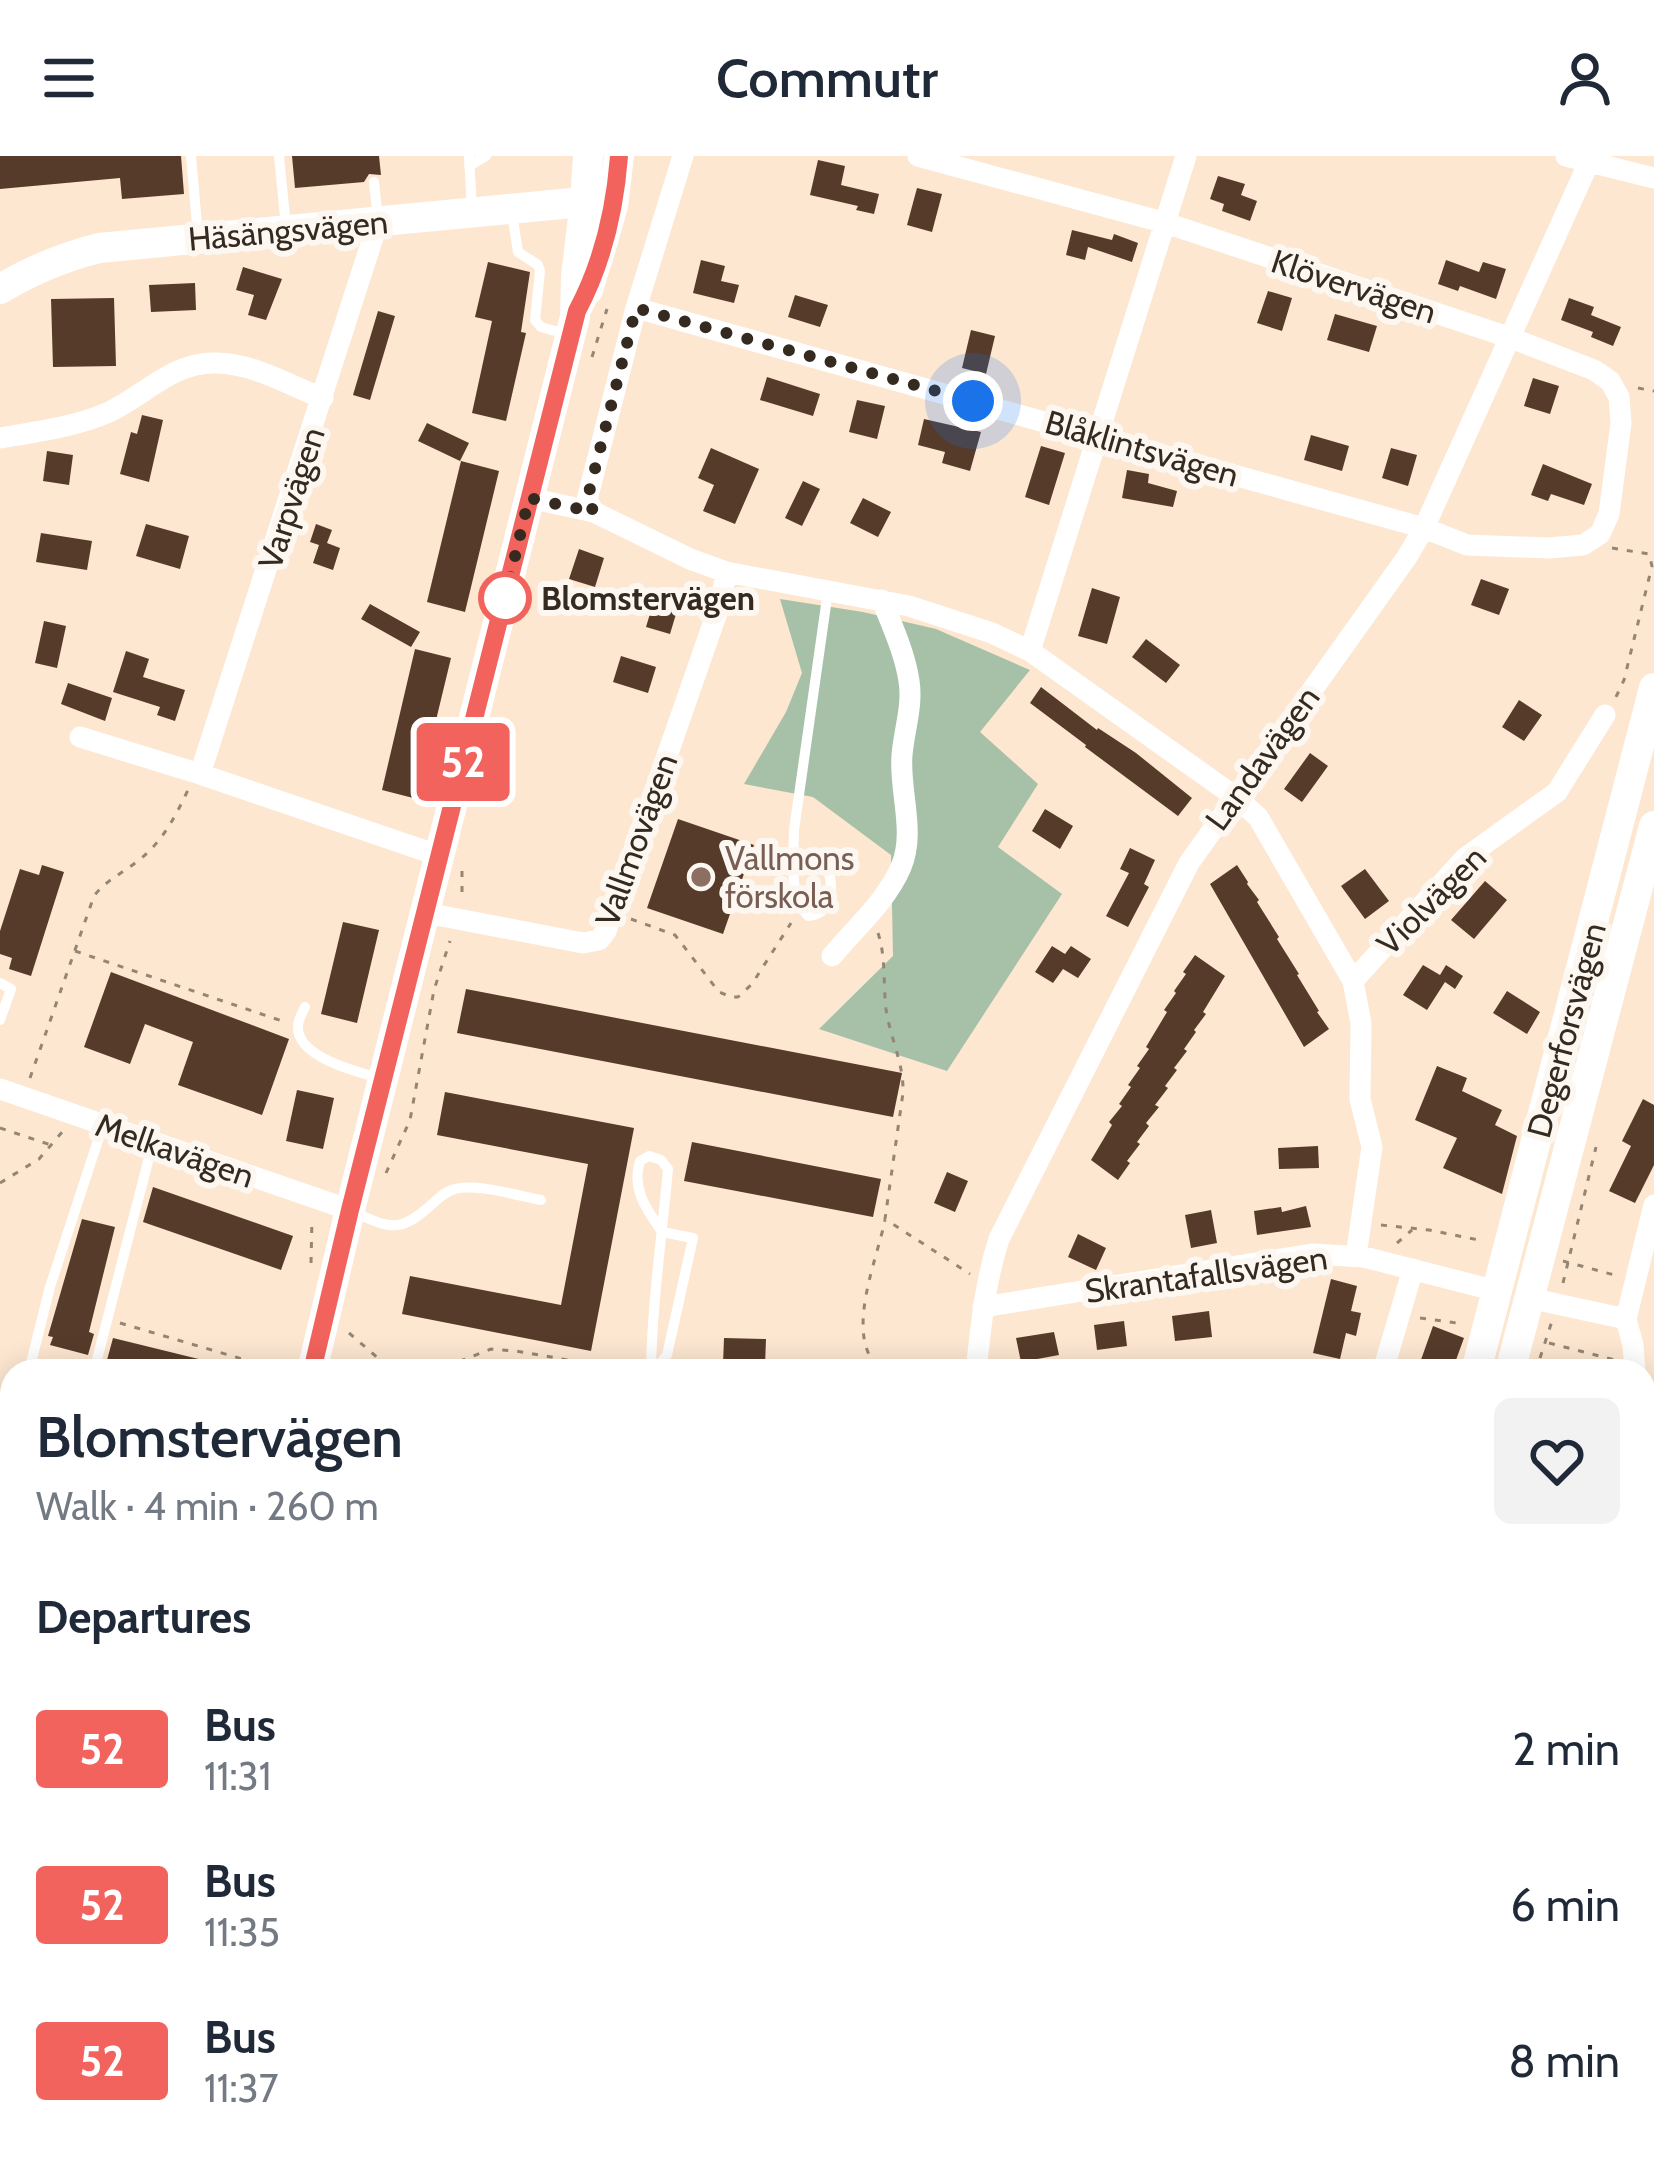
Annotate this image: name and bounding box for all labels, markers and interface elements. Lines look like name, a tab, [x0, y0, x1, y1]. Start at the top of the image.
icon: menu	[36, 45, 102, 111]
text: Commutr	[716, 45, 938, 111]
icon: person	[1552, 45, 1618, 111]
street label: Häsängsvägen	[186, 201, 390, 259]
street label: Klövervägen	[1266, 241, 1442, 331]
your location	[943, 371, 1003, 431]
street label: Blåklintsvägen	[1041, 401, 1243, 495]
street label: Varpvägen	[249, 422, 333, 574]
marker: Blomstervägen	[480, 573, 530, 623]
place label: Blomstervägen	[541, 578, 755, 618]
street label: Landavägen	[1196, 678, 1328, 838]
line badge: 52	[409, 723, 517, 801]
text: 52	[441, 736, 485, 788]
street label: Vallmovägen	[586, 748, 686, 932]
street label: Violvägen	[1368, 837, 1494, 963]
place label: Vallmons förskola	[725, 838, 854, 916]
marker: Vallmons förskola	[688, 864, 714, 890]
street label: Degerforsvägen	[1518, 918, 1614, 1142]
street label: Melkavägen	[91, 1104, 259, 1196]
street label: Skrantafallsvägen	[1082, 1237, 1330, 1311]
button: heart	[1494, 1398, 1620, 1524]
text: Blomstervägen	[36, 1402, 403, 1471]
text: Walk · 4 min · 260 m	[36, 1482, 379, 1530]
text: Departures	[36, 1590, 251, 1644]
text: Bus	[204, 1698, 276, 1752]
text: 2 min	[1512, 1722, 1620, 1776]
text: 52	[80, 1723, 124, 1775]
text: 11:31	[204, 1752, 271, 1800]
text: Bus	[204, 1854, 276, 1908]
text: 6 min	[1510, 1878, 1620, 1932]
text: 52	[80, 1879, 124, 1931]
text: 11:35	[204, 1908, 280, 1956]
text: Bus	[204, 2010, 276, 2064]
text: 8 min	[1508, 2034, 1620, 2088]
text: 52	[80, 2035, 124, 2087]
text: 11:37	[204, 2064, 278, 2112]

